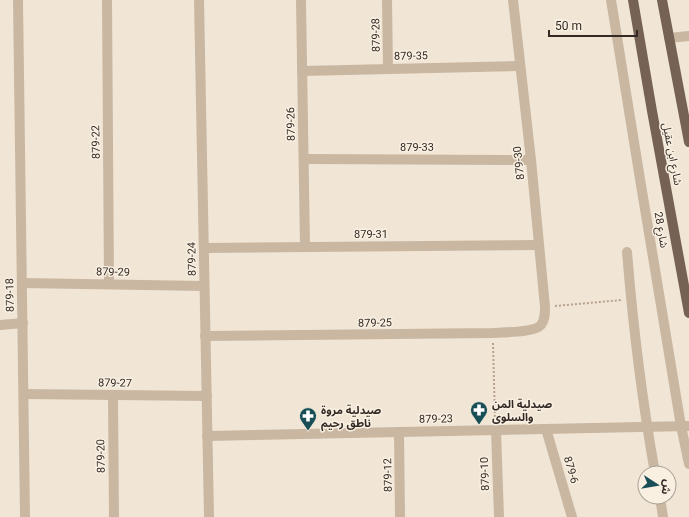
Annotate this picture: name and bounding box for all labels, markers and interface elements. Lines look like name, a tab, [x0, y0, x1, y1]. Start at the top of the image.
scale bar	[549, 12, 637, 38]
street label: 879-28	[369, 18, 383, 52]
text: 50 m	[555, 19, 582, 33]
street label: 879-35	[394, 49, 428, 63]
street label: 879-26	[284, 107, 298, 141]
street label: شارع ابن عقيل	[659, 122, 685, 187]
street label: 879-22	[89, 125, 103, 159]
street label: 879-33	[400, 141, 434, 154]
street label: 879-30	[511, 145, 527, 181]
street label: شارع 28	[650, 211, 671, 250]
street label: 879-31	[354, 228, 388, 241]
street label: 879-24	[185, 242, 199, 276]
street label: 879-29	[96, 265, 130, 279]
street label: 879-18	[3, 278, 17, 312]
street label: 879-25	[358, 316, 392, 330]
street label: 879-27	[98, 376, 132, 390]
place label: صيدلية المن والسلوى	[492, 398, 552, 424]
pharmacy icon: صيدلية المن والسلوى	[469, 400, 489, 425]
place label: صيدلية مروة ناطق رحيم	[321, 404, 381, 432]
pharmacy icon: صيدلية مروة ناطق رحيم	[298, 406, 318, 431]
street label: 879-23	[419, 412, 453, 426]
street label: 879-20	[94, 439, 108, 473]
street label: 879-6	[561, 455, 581, 485]
street label: 879-10	[478, 457, 492, 491]
street label: 879-12	[381, 458, 395, 492]
north arrow	[637, 465, 677, 505]
text: ش	[658, 478, 674, 496]

